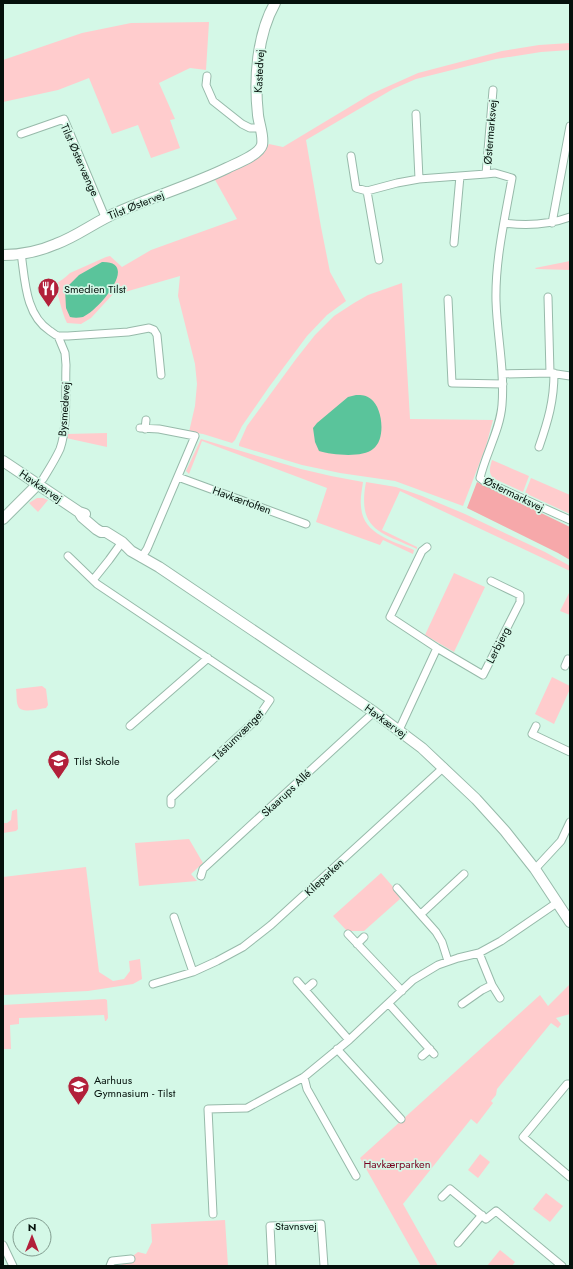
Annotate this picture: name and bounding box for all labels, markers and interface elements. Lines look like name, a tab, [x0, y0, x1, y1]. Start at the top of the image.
street label: Kastedvej	[250, 49, 268, 93]
street label: Østermarksvej	[479, 99, 501, 165]
street label: Tilst Østervænge	[57, 121, 103, 199]
street label: Tilst Østervej	[105, 186, 167, 224]
restaurant icon: Smedien Tilst	[36, 276, 62, 309]
place label: Smedien Tilst	[64, 281, 126, 297]
street label: Bysmedevej	[54, 381, 74, 437]
street label: Havkærvej	[16, 466, 66, 506]
street label: Østermarksvej	[481, 473, 547, 515]
street label: Havkærtoften	[210, 482, 274, 518]
street label: Lerbjerg	[482, 624, 514, 666]
street label: Havkærvej	[361, 700, 411, 742]
street label: Tåstumvænget	[209, 706, 267, 764]
school or university icon: Tilst Skole	[45, 748, 71, 781]
place label: Tilst Skole	[74, 753, 120, 769]
street label: Skaarups Allé	[258, 765, 315, 820]
street label: Kileparken	[301, 855, 347, 899]
place label: Aarhuus Gymnasium - Tilst	[94, 1072, 176, 1101]
school or university icon: Aarhuus Gymnasium - Tilst	[66, 1073, 92, 1106]
park label: Havkærparken	[363, 1156, 431, 1172]
north arrow	[12, 1217, 52, 1257]
street label: Stavnsvej	[275, 1218, 317, 1234]
text: N	[28, 1219, 36, 1235]

